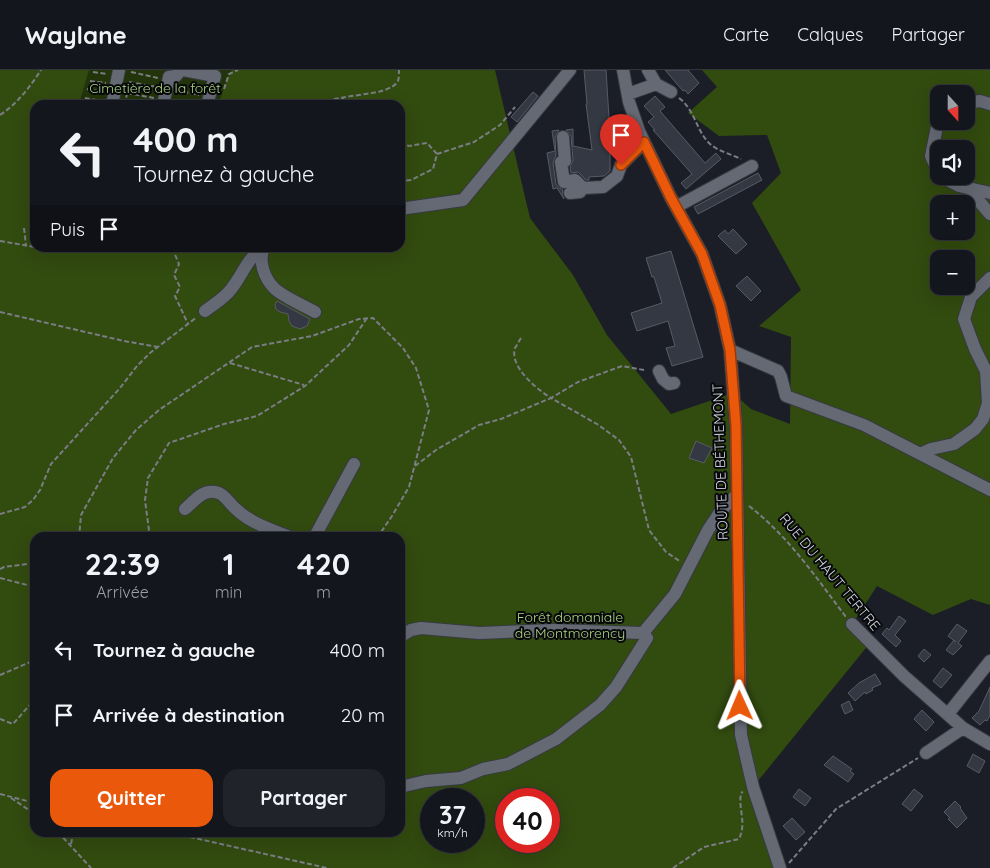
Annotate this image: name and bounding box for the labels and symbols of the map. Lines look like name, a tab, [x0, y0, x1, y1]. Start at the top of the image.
park label: Cimetière de la forêt	[89, 79, 221, 97]
north arrow	[930, 85, 975, 130]
pin	[600, 114, 642, 165]
street label: ROUTE DE BÉTHEMONT	[708, 383, 732, 541]
street label: RUE DU HAUT TERTRE	[776, 510, 884, 634]
park label: Forêt domaniale de Montmorency	[515, 608, 625, 642]
position arrow	[713, 679, 765, 731]
speed limit sign: 40	[495, 788, 560, 853]

